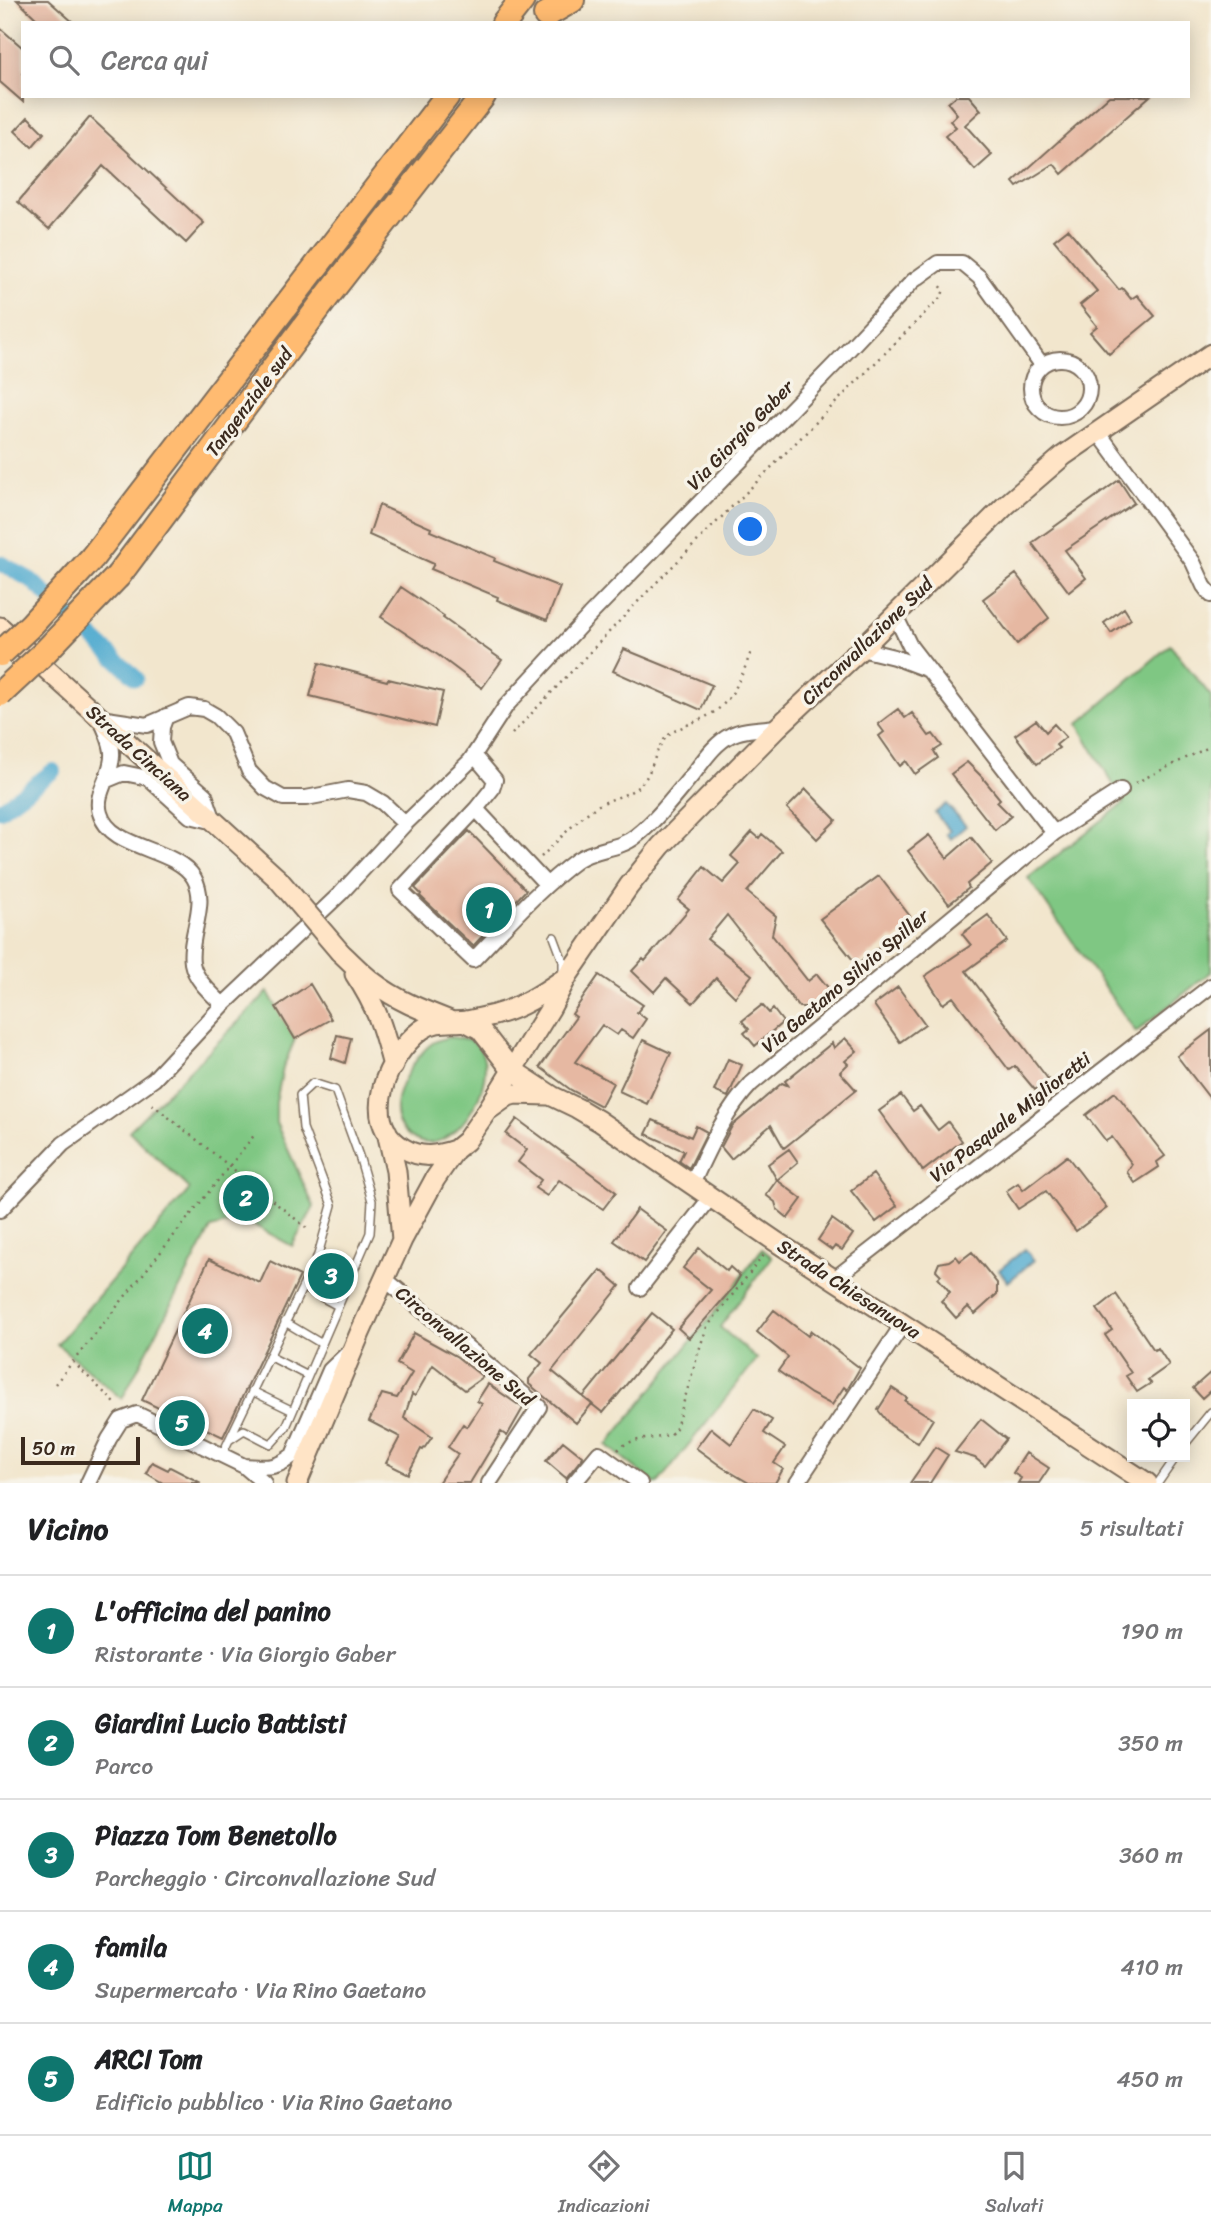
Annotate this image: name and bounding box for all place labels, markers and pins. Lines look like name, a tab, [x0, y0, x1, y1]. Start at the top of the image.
pin: 1	[466, 884, 512, 936]
pin: 2	[223, 1172, 269, 1224]
pin: 3	[308, 1250, 354, 1302]
pin: 4	[182, 1305, 228, 1357]
pin: 5	[159, 1397, 205, 1449]

